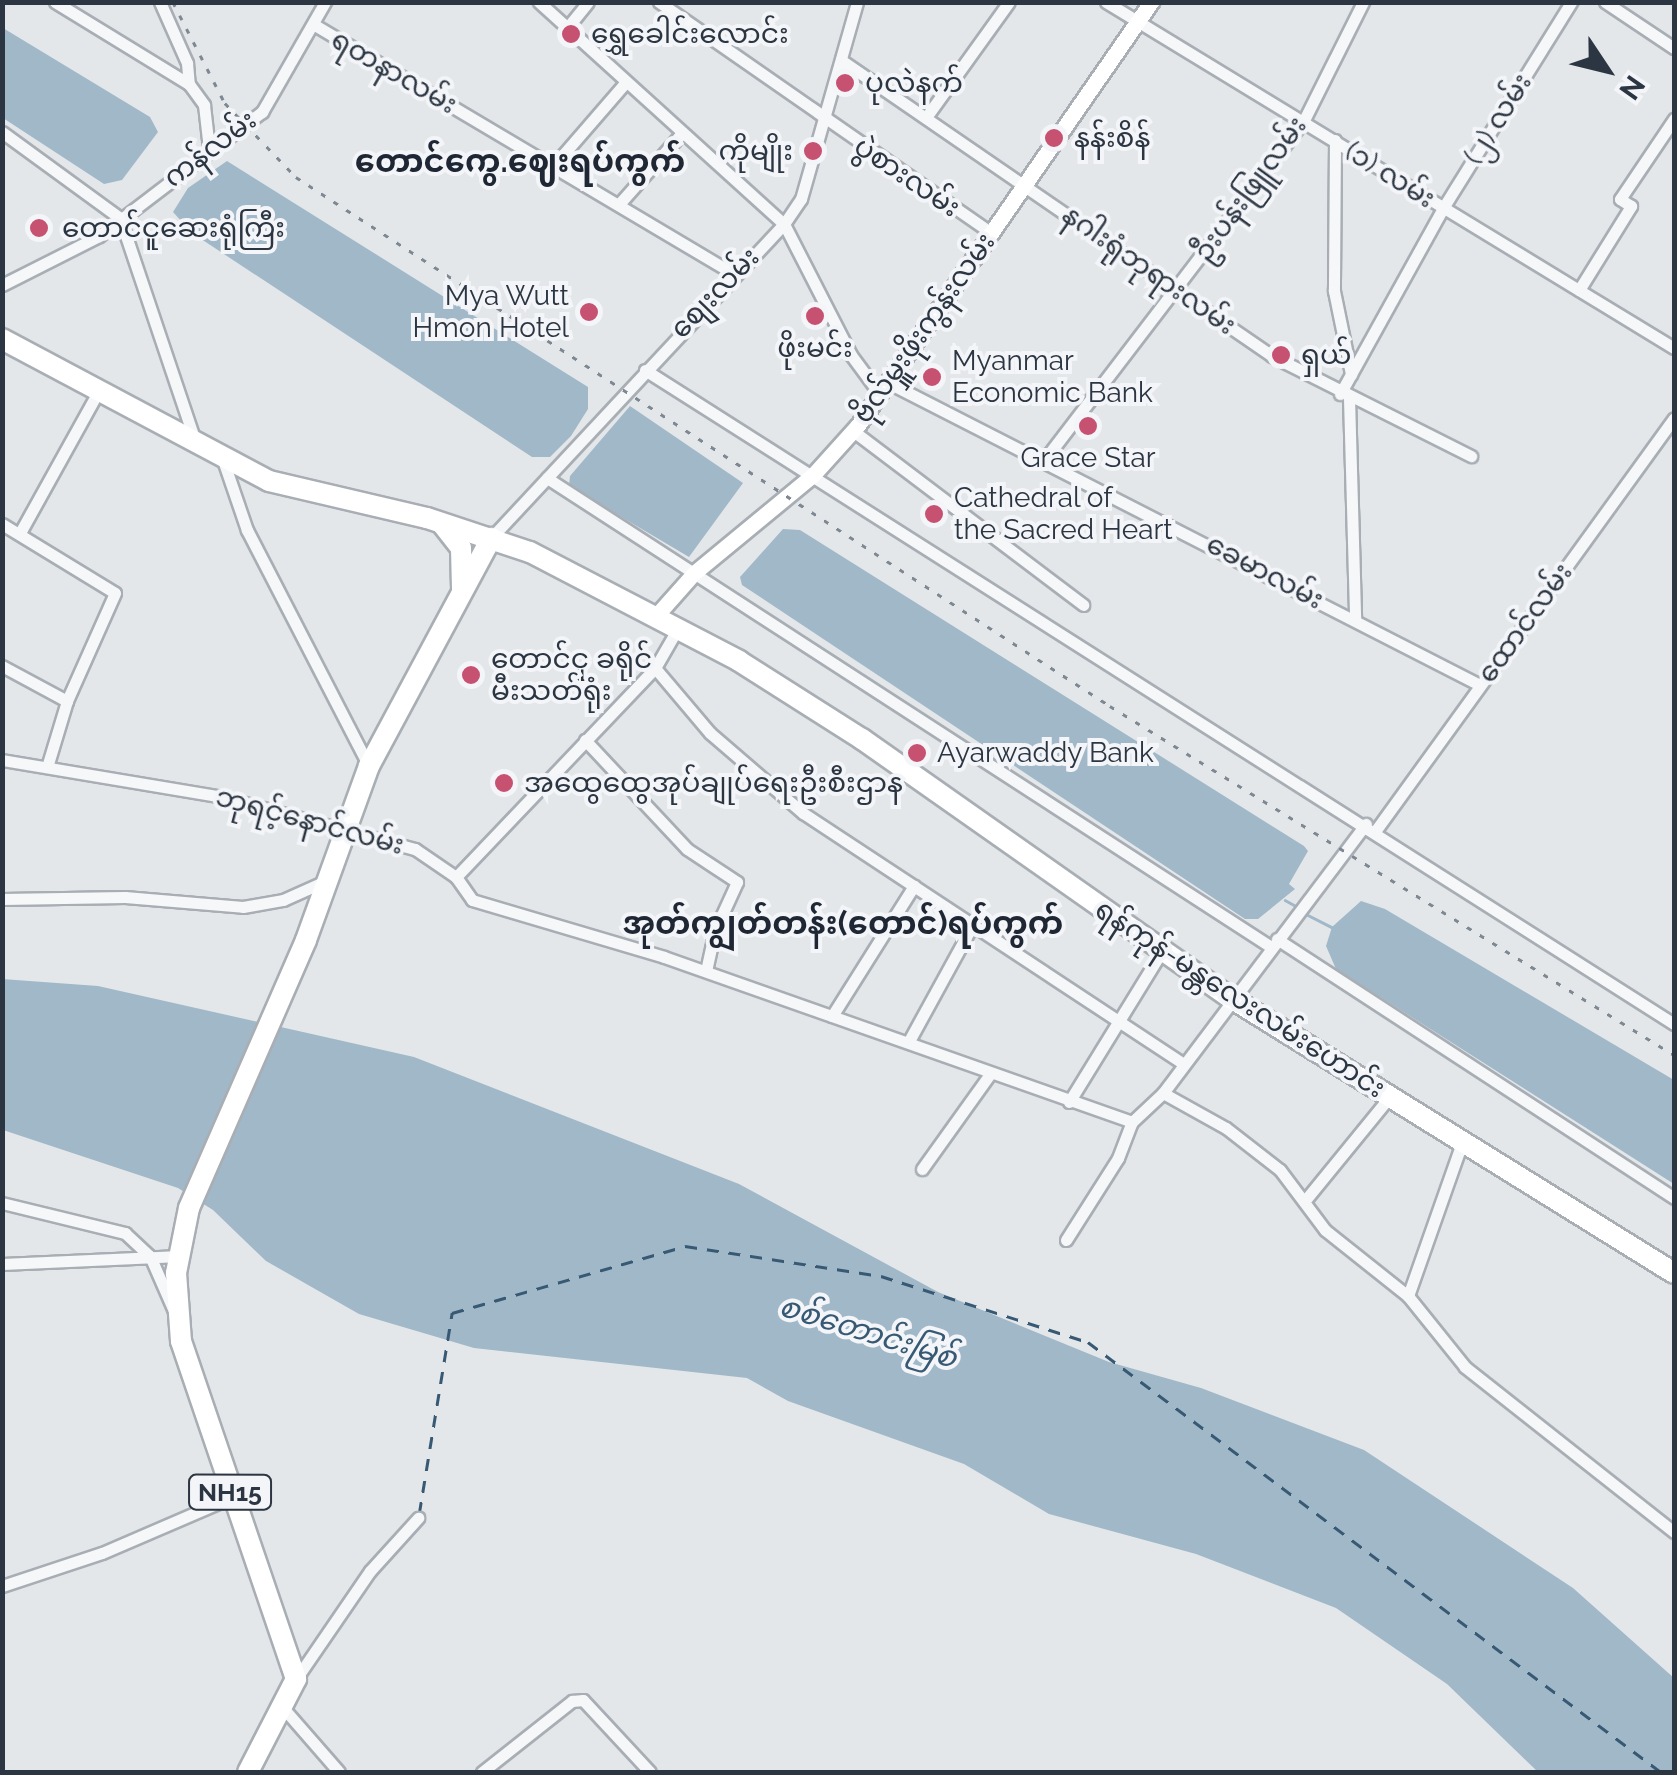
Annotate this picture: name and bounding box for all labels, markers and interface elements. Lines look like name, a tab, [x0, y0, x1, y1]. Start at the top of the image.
place label: ရွှေခေါင်းလောင်း	[591, 17, 789, 51]
north arrow	[1557, 20, 1657, 120]
street label: ရတနာလမ်း	[325, 23, 463, 121]
marker: ရွှေခေါင်းလောင်း	[560, 23, 582, 45]
place label: ပုလဲနက်	[865, 66, 963, 100]
street label: (၂) လမ်း	[1457, 67, 1539, 171]
text: N	[1612, 69, 1652, 106]
marker: ပုလဲနက်	[834, 72, 856, 94]
street label: ကန်လမ်း	[157, 103, 263, 195]
street label: ဦးပန်းဖြူလမ်း	[1186, 110, 1314, 268]
place label: နန်းစိန်	[1074, 121, 1150, 155]
marker: နန်းစိန်	[1043, 127, 1065, 149]
street label: ပွဲစားလမ်း	[848, 129, 966, 225]
place label: ကိုမျိုး	[718, 134, 793, 168]
street label: (၁) လမ်း	[1339, 134, 1441, 216]
marker: ကိုမျိုး	[802, 140, 824, 162]
district label: တောင်ကွေ.ဈေးရပ်ကွက်	[355, 142, 685, 180]
street label: နဂါးရုံဘုရားလမ်း	[1056, 198, 1242, 342]
place label: တောင်ငူဆေးရုံကြီး	[62, 211, 285, 245]
marker: တောင်ငူဆေးရုံကြီး	[26, 215, 52, 241]
street label: ဗိုလ်မှူးဖိုးကွန်းလမ်း	[846, 226, 1002, 430]
street label: စျေးလမ်း	[664, 241, 766, 345]
place label: Mya Wutt Hmon Hotel	[412, 279, 569, 345]
marker: Mya Wutt Hmon Hotel	[578, 301, 600, 323]
marker: ဖိုးမင်း	[804, 305, 826, 327]
place label: ဖိုးမင်း	[777, 331, 853, 365]
place label: ရှယ်	[1301, 338, 1352, 372]
place label: Myanmar Economic Bank	[952, 344, 1153, 410]
marker: ရှယ်	[1270, 344, 1292, 366]
marker: Myanmar Economic Bank	[921, 366, 943, 388]
marker: Grace Star	[1077, 415, 1099, 437]
place label: Grace Star	[1020, 441, 1156, 475]
place label: Cathedral of the Sacred Heart	[954, 481, 1173, 547]
marker: Cathedral of the Sacred Heart	[923, 503, 945, 525]
street label: ခေမာလမ်း	[1201, 527, 1329, 617]
street label: ထောင်လမ်း	[1470, 557, 1580, 689]
place label: တောင်ငူ ခရိုင် မီးသတ်ရုံး	[491, 642, 652, 708]
marker: တောင်ငူ ခရိုင် မီးသတ်ရုံး	[460, 664, 482, 686]
place label: Ayarwaddy Bank	[937, 736, 1155, 770]
marker: Ayarwaddy Bank	[906, 742, 928, 764]
place label: အထွေထွေအုပ်ချုပ်ရေးဦးစီးဌာန	[524, 766, 903, 800]
marker: အထွေထွေအုပ်ချုပ်ရေးဦးစီးဌာန	[493, 772, 515, 794]
street label: ဘုရင့်နောင်လမ်း	[212, 780, 408, 862]
street label: ရန်ကုန်-မန္တလေးလမ်းဟောင်း	[1089, 893, 1391, 1105]
district label: အုတ်ကျွတ်တန်း(တောင်)ရပ်ကွက်	[623, 904, 1063, 942]
water label: စစ်တောင်းမြစ်	[775, 1288, 961, 1376]
road number: NH15	[188, 1472, 272, 1512]

